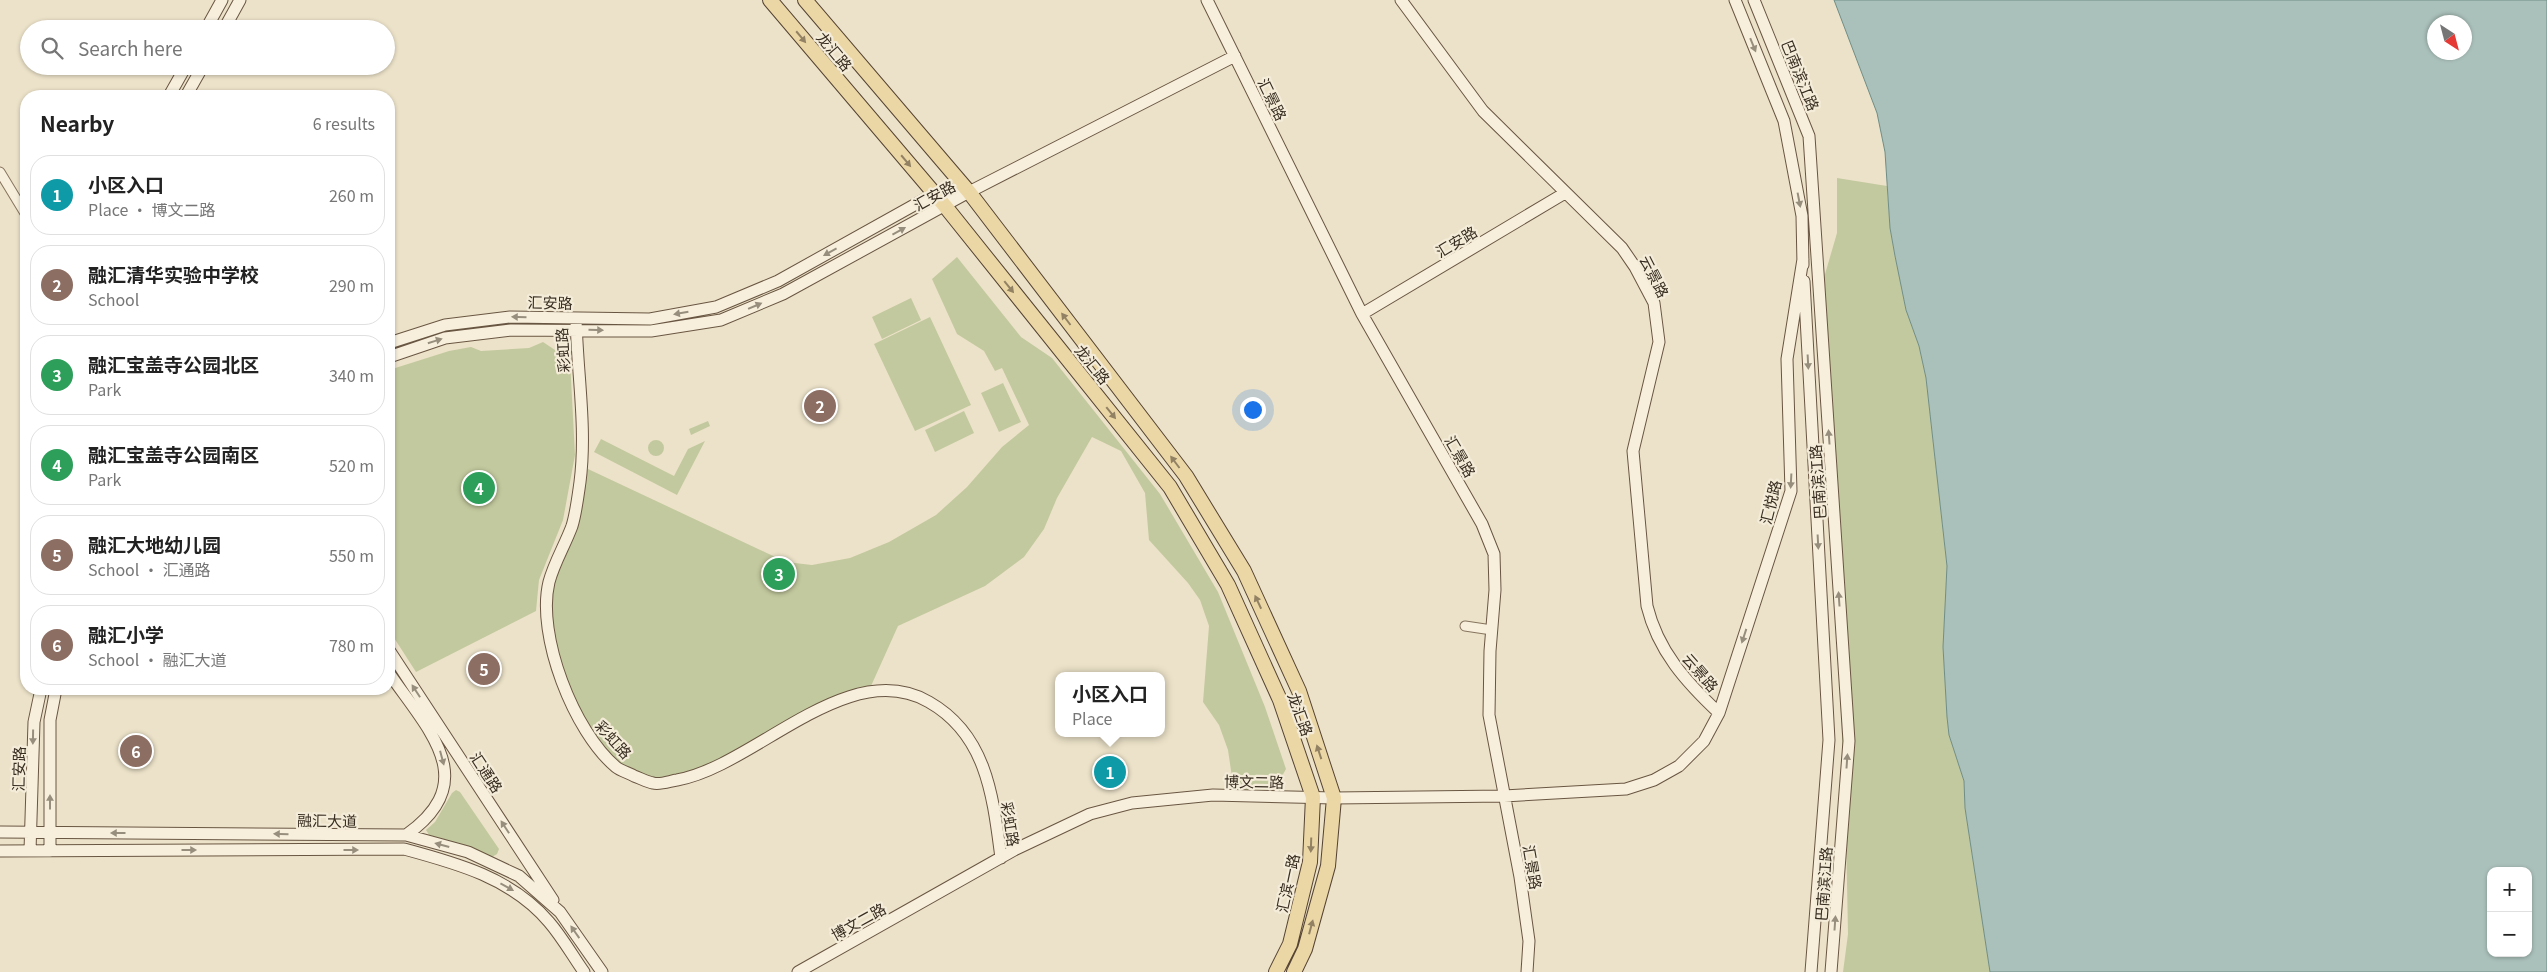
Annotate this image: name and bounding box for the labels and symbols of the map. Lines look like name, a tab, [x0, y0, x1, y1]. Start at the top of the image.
north arrow	[2427, 15, 2472, 60]
street label: 龙汇路	[812, 27, 858, 75]
one-way arrow	[796, 30, 807, 43]
street label: 巴南滨江路	[1777, 36, 1825, 114]
one-way arrow	[1750, 38, 1758, 52]
street label: 汇景路	[1254, 74, 1292, 124]
one-way arrow	[901, 154, 912, 167]
street label: 汇安路	[909, 175, 959, 215]
one-way arrow	[1795, 193, 1803, 208]
street label: 汇安路	[1431, 220, 1481, 262]
one-way arrow	[892, 227, 906, 235]
one-way arrow	[824, 247, 837, 256]
street label: 云景路	[1635, 251, 1675, 301]
one-way arrow	[1004, 280, 1015, 293]
street label: 汇安路	[527, 291, 573, 313]
one-way arrow	[748, 302, 763, 310]
one-way arrow	[674, 309, 689, 317]
one-way arrow	[1061, 312, 1071, 326]
one-way arrow	[511, 313, 527, 321]
one-way arrow	[588, 326, 604, 334]
street label: 彩虹路	[550, 327, 574, 373]
one-way arrow	[427, 337, 442, 344]
street label: 龙汇路	[1071, 340, 1115, 388]
one-way arrow	[1805, 355, 1813, 371]
pin: 2	[804, 387, 836, 425]
your location	[1240, 397, 1266, 423]
one-way arrow	[1106, 406, 1117, 419]
one-way arrow	[1824, 429, 1832, 445]
street label: 汇景路	[1441, 431, 1481, 481]
street label: 巴南滨江路	[1804, 444, 1830, 520]
one-way arrow	[1170, 456, 1181, 469]
pin: 4	[463, 469, 495, 507]
one-way arrow	[1787, 473, 1795, 489]
street label: 汇悦路	[1754, 478, 1786, 526]
one-way arrow	[1815, 534, 1823, 550]
pin: 3	[763, 555, 795, 593]
one-way arrow	[1835, 591, 1843, 607]
one-way arrow	[1253, 594, 1262, 609]
one-way arrow	[1740, 629, 1747, 644]
street label: 云景路	[1678, 648, 1724, 696]
pin: 5	[468, 650, 500, 688]
one-way arrow	[411, 684, 421, 698]
street label: 龙汇路	[1283, 689, 1319, 739]
street label: 彩虹路	[591, 715, 637, 763]
one-way arrow	[29, 729, 37, 745]
pin: 6	[120, 732, 152, 770]
one-way arrow	[1314, 744, 1322, 759]
street label: 汇安路	[7, 746, 29, 792]
street label: 汇通路	[466, 747, 508, 797]
one-way arrow	[438, 751, 446, 766]
pin: 1	[1094, 753, 1126, 791]
one-way arrow	[1843, 753, 1851, 769]
street label: 博文二路	[1224, 770, 1284, 792]
one-way arrow	[46, 794, 54, 810]
street label: 彩虹路	[997, 800, 1025, 848]
street label: 融汇大道	[297, 809, 357, 831]
one-way arrow	[500, 820, 510, 834]
one-way arrow	[110, 829, 126, 837]
one-way arrow	[273, 830, 289, 838]
one-way arrow	[1306, 838, 1314, 854]
one-way arrow	[435, 841, 450, 849]
street label: 汇景路	[1519, 843, 1547, 891]
one-way arrow	[343, 845, 359, 853]
one-way arrow	[181, 846, 197, 854]
street label: 巴南滨江路	[1810, 846, 1836, 922]
street label: 汇滨一路	[1270, 851, 1304, 915]
one-way arrow	[500, 882, 513, 891]
street label: 博文二路	[827, 897, 889, 945]
one-way arrow	[1831, 915, 1839, 931]
one-way arrow	[1307, 919, 1315, 934]
one-way arrow	[570, 925, 580, 939]

